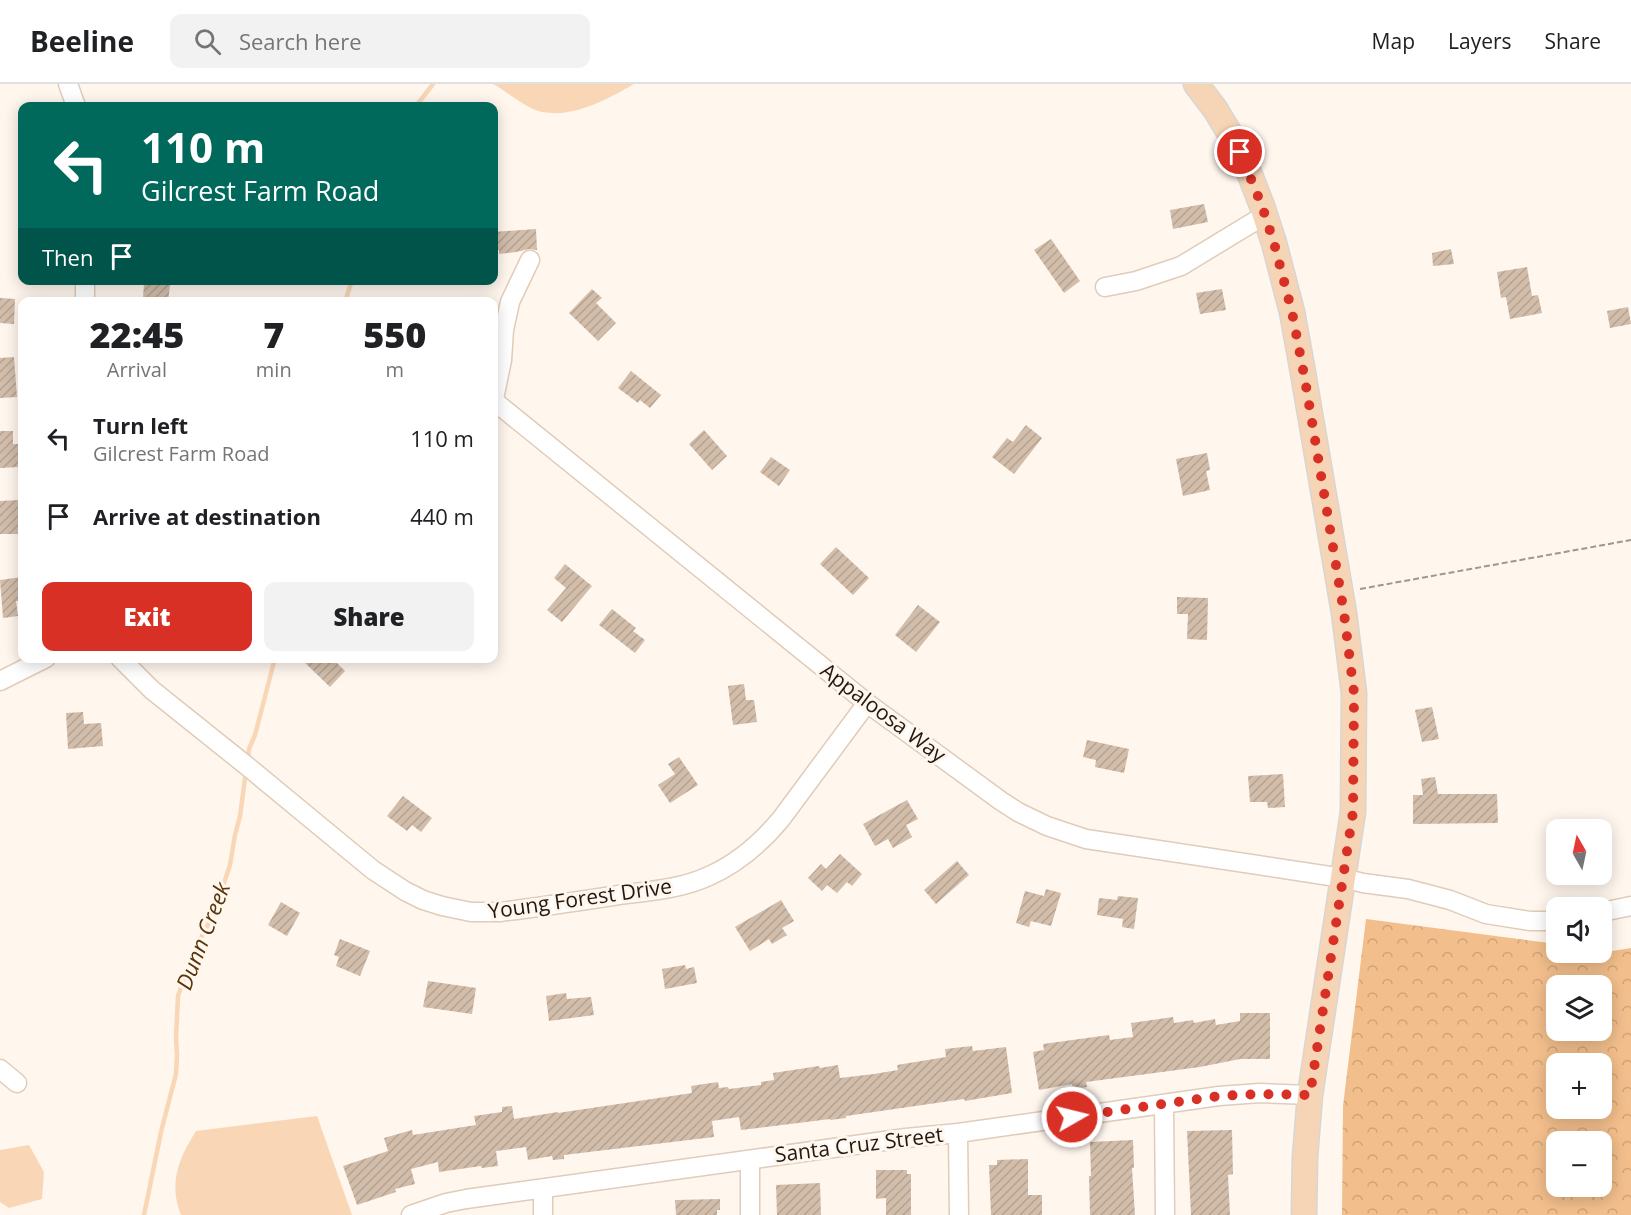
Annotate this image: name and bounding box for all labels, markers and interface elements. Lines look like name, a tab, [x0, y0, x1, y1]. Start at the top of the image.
search box	[170, 14, 590, 68]
text: Beeline	[30, 22, 134, 60]
icon: search	[191, 25, 224, 58]
text: Search here	[239, 26, 362, 56]
text: Map	[1372, 27, 1415, 55]
text: Layers	[1448, 27, 1512, 55]
text: Share	[1545, 27, 1601, 55]
text: 110 m	[141, 118, 265, 175]
icon: left	[42, 126, 120, 204]
pin	[1214, 126, 1265, 177]
icon: arrive	[1223, 135, 1256, 168]
text: Gilcrest Farm Road	[141, 172, 379, 209]
icon: arrive	[105, 240, 138, 273]
text: Then	[42, 242, 93, 272]
text: 22:45	[90, 310, 184, 359]
text: 7	[263, 310, 284, 359]
text: 550	[363, 310, 426, 359]
text: Arrival	[107, 356, 167, 383]
text: min	[256, 356, 292, 383]
text: m	[386, 356, 404, 383]
text: Turn left	[93, 410, 188, 440]
icon: left	[42, 422, 75, 455]
text: 110 m	[410, 423, 474, 453]
text: Gilcrest Farm Road	[93, 440, 270, 467]
icon: arrive	[42, 500, 75, 533]
text: Arrive at destination	[93, 501, 321, 531]
text: 440 m	[410, 501, 474, 531]
button: Exit	[42, 582, 252, 651]
button: Share	[264, 582, 474, 651]
street label: Appaloosa Way	[815, 656, 952, 769]
north arrow	[1546, 819, 1612, 885]
map controls	[1546, 819, 1612, 1197]
street label: Young Forest Drive	[486, 871, 674, 925]
water label: Dunn Creek	[168, 876, 237, 994]
button: sound	[1546, 897, 1612, 963]
button: layers	[1546, 975, 1612, 1041]
button: +	[1546, 1053, 1612, 1119]
position arrow	[1040, 1085, 1104, 1149]
street label: Santa Cruz Street	[773, 1120, 945, 1168]
button: −	[1546, 1131, 1612, 1197]

